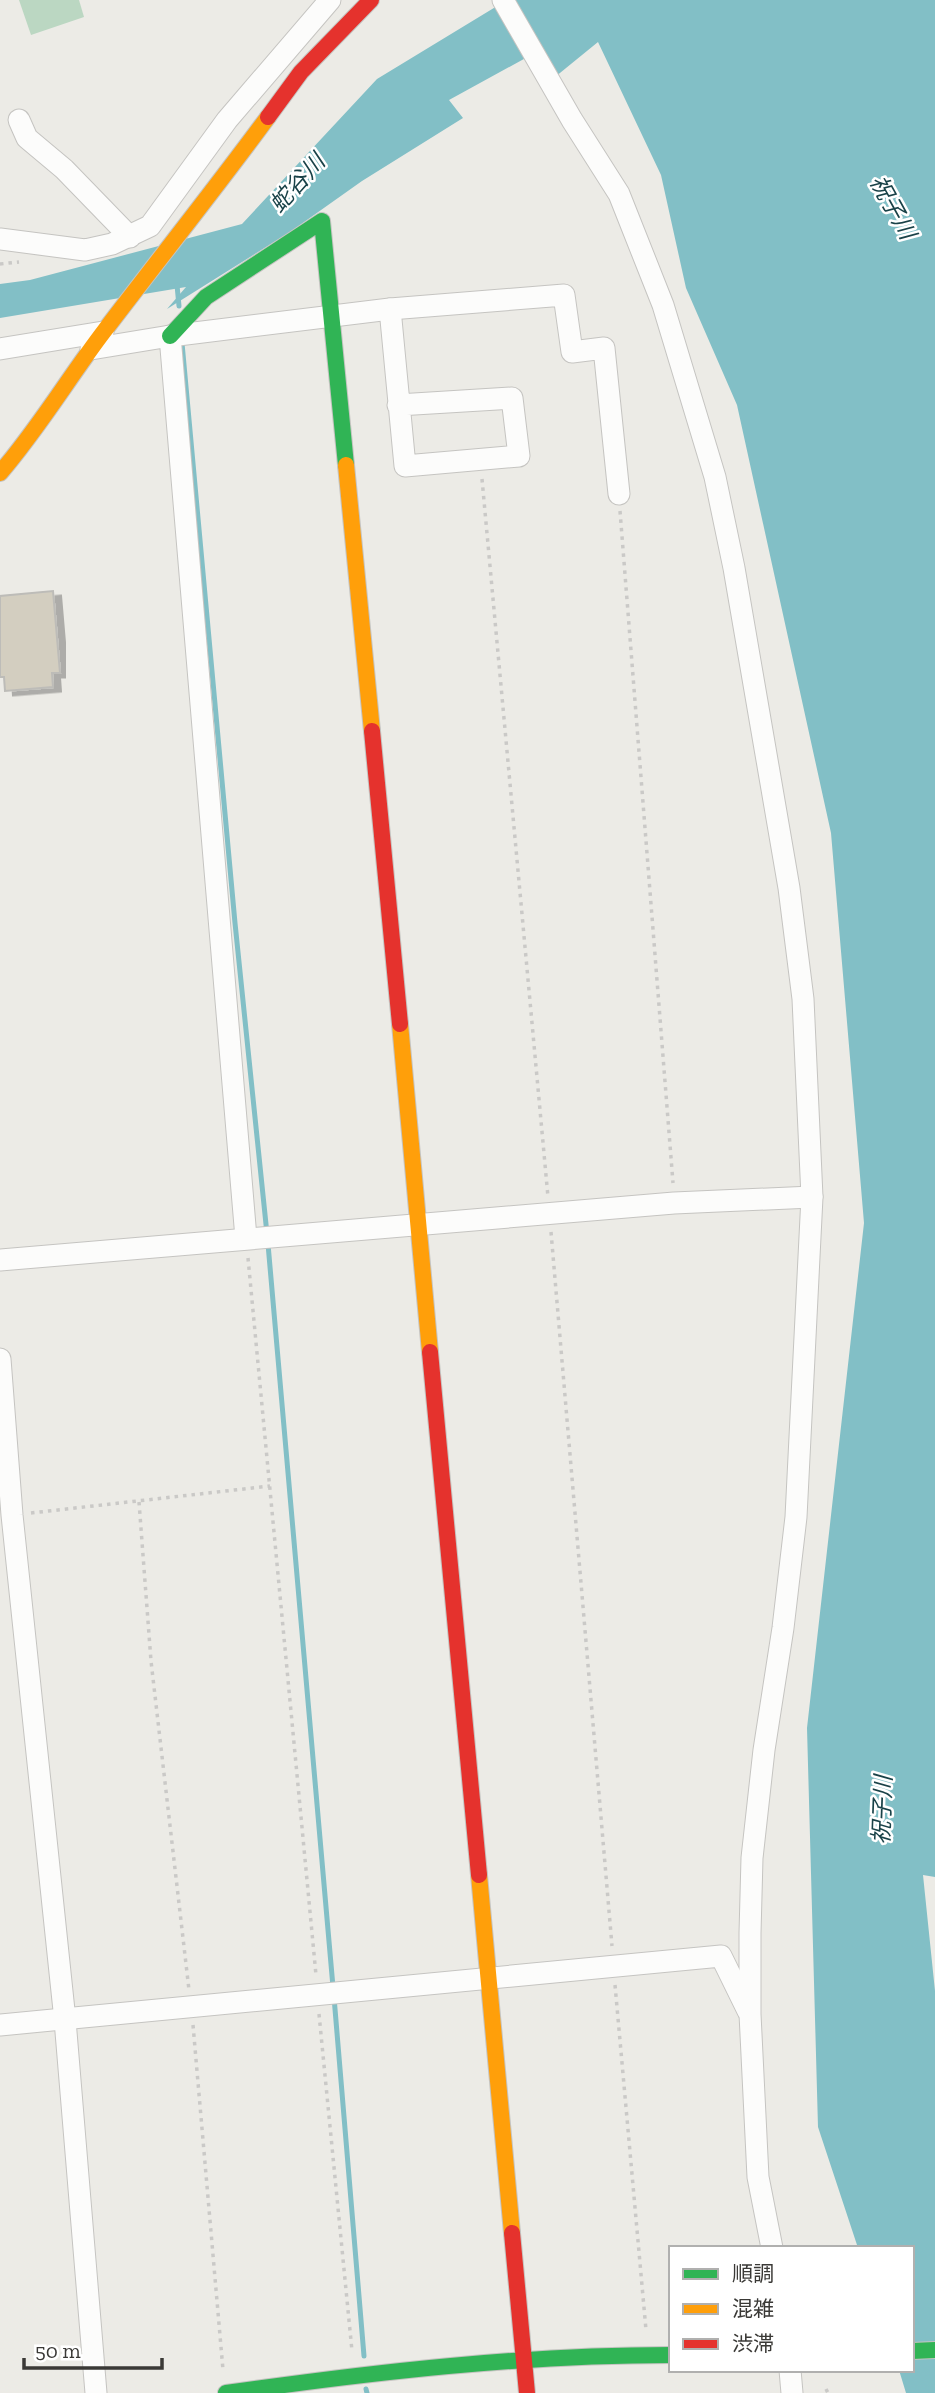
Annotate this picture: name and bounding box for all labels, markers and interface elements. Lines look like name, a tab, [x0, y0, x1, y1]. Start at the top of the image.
water label: 蛇谷川	[264, 146, 332, 218]
water label: 祝子川	[864, 170, 923, 247]
water label: 祝子川	[867, 1772, 897, 1845]
legend	[669, 2246, 914, 2372]
text: 順調	[732, 2261, 774, 2286]
text: 混雑	[732, 2296, 774, 2321]
scale bar	[24, 2326, 163, 2370]
text: 渋滞	[732, 2331, 774, 2356]
text: 50 m	[35, 2338, 81, 2363]

